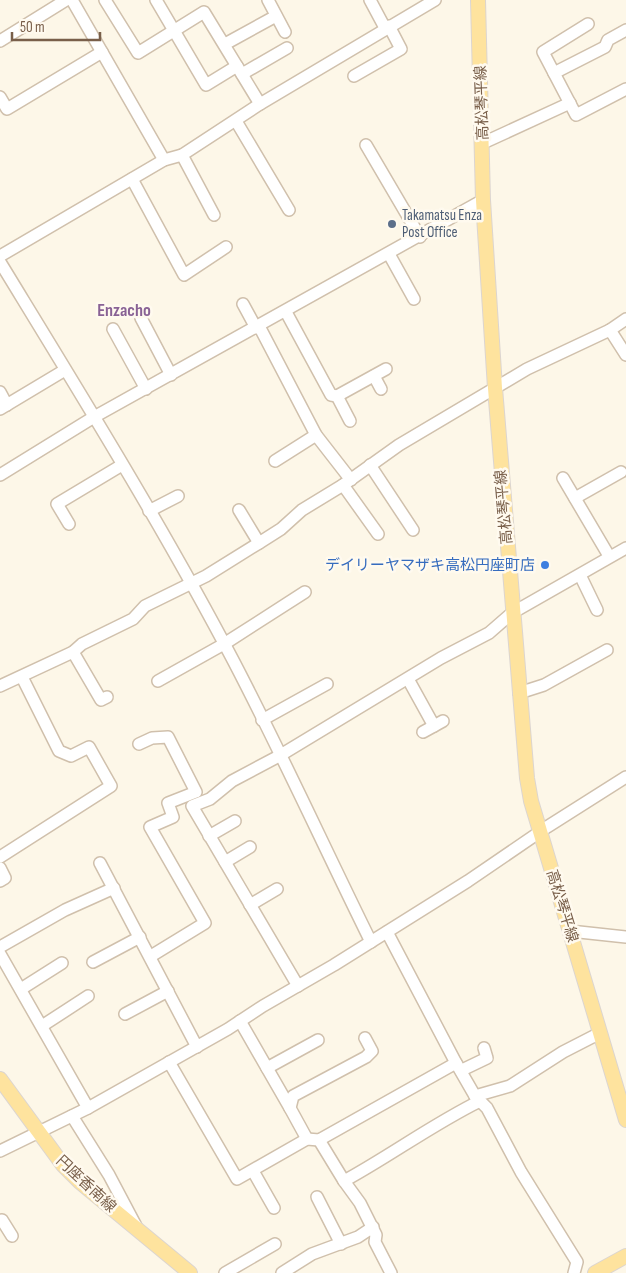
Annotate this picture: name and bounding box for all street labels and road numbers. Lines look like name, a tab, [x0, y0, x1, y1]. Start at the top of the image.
street label: 高松琴平線	[471, 65, 493, 141]
street label: 高松琴平線	[491, 469, 517, 545]
street label: 高松琴平線	[542, 867, 582, 945]
street label: 円座香南線	[52, 1151, 120, 1217]

